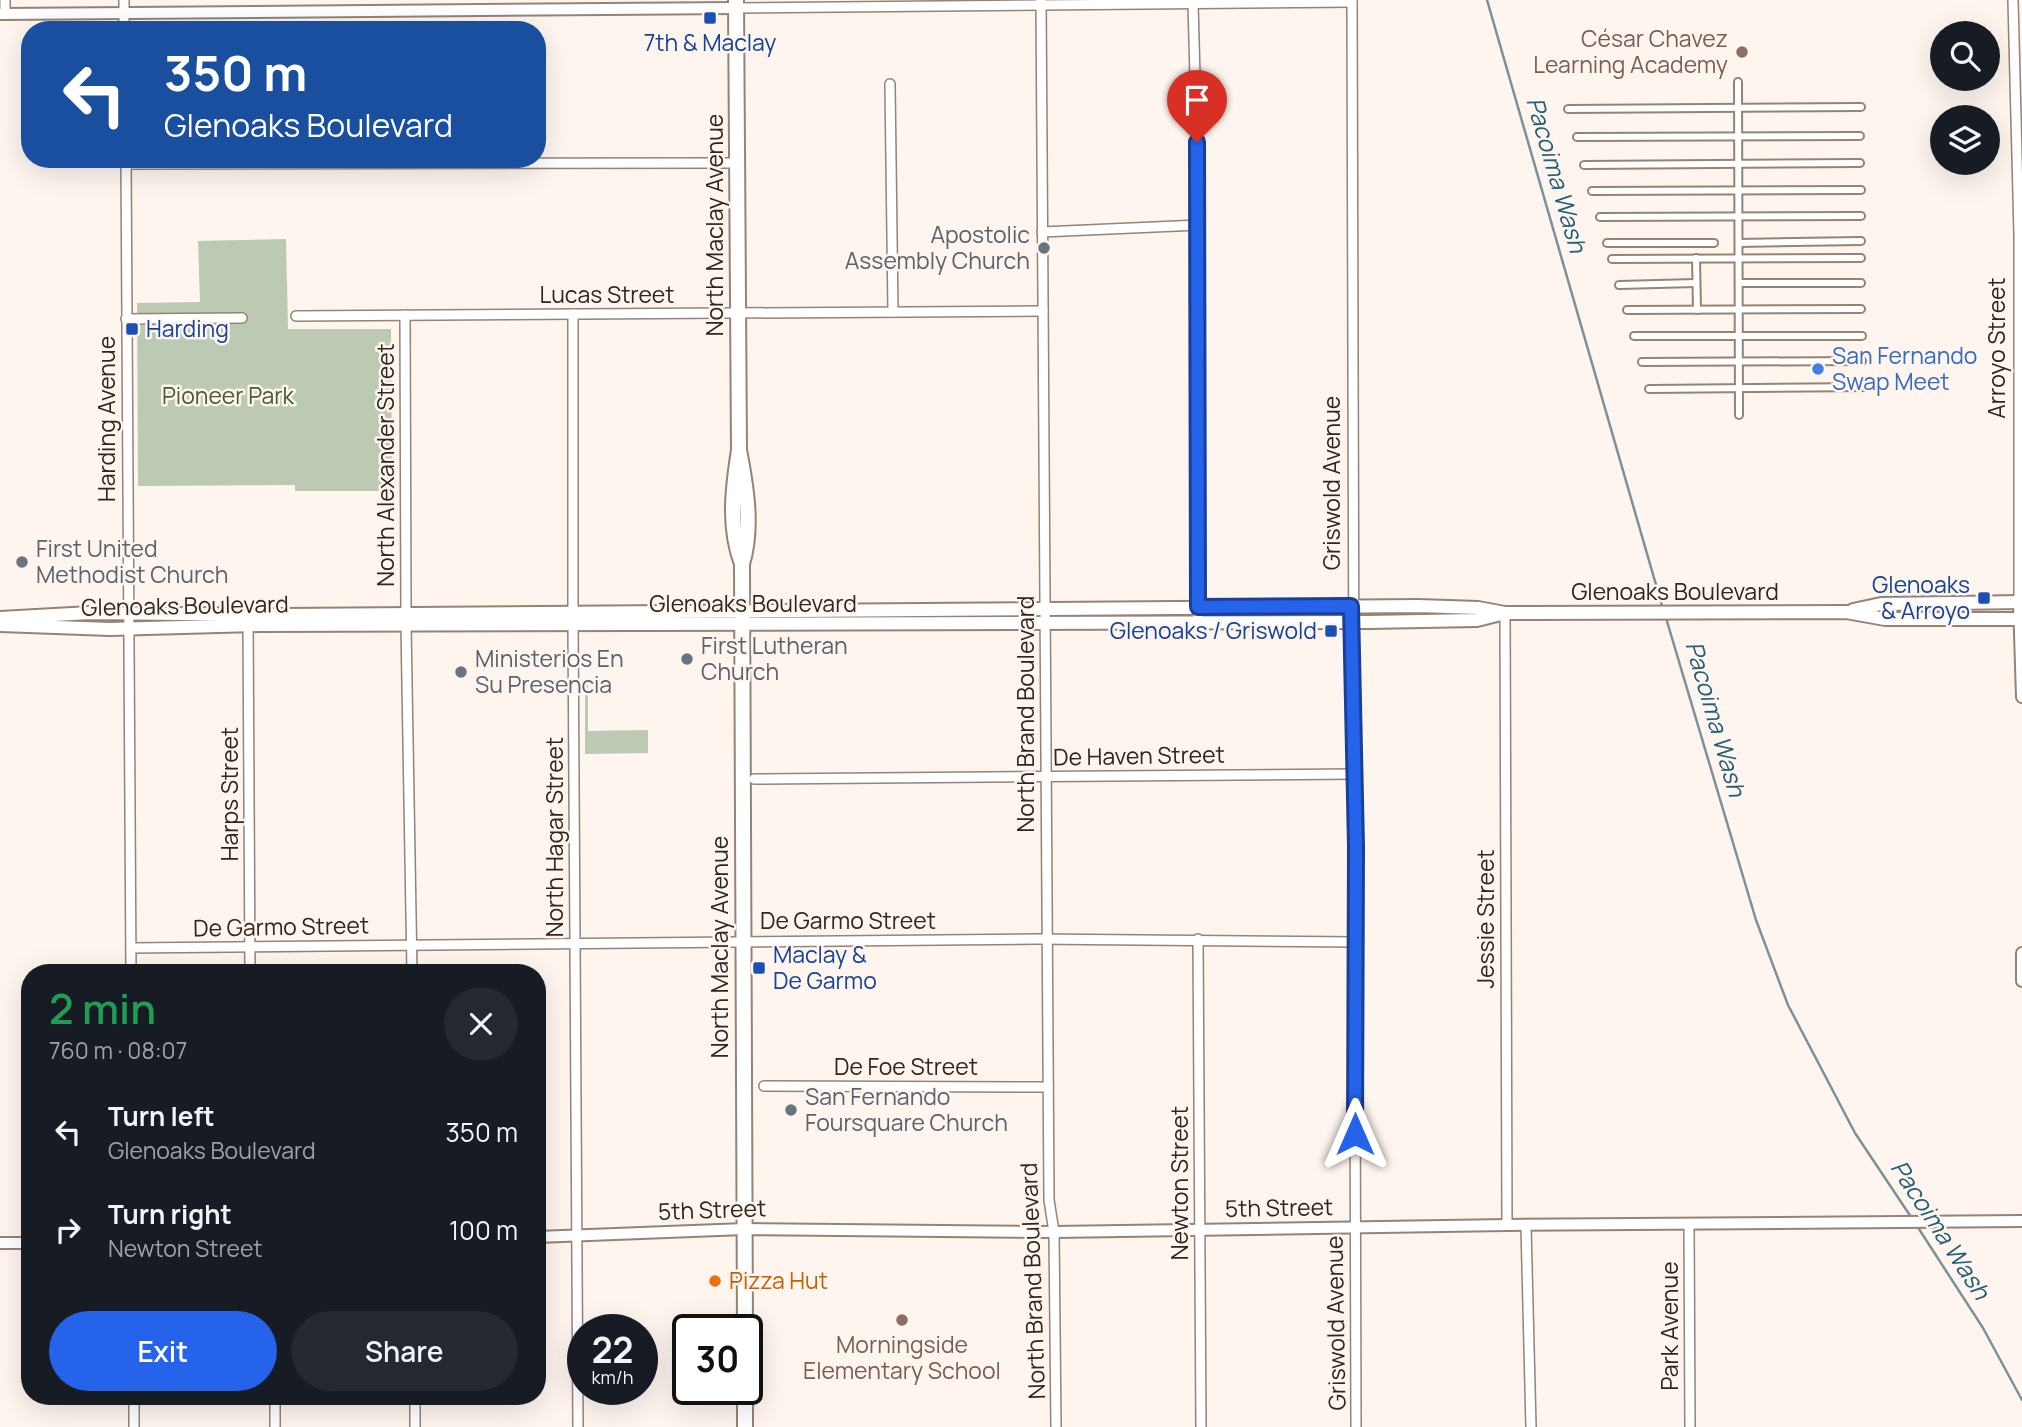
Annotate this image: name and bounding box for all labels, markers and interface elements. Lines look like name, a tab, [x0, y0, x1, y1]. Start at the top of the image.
marker: 7th & Maclay	[702, 10, 718, 26]
map controls	[1930, 21, 2000, 175]
button: search	[1930, 21, 2000, 91]
place label: César Chavez Learning Academy	[1533, 22, 1728, 80]
place label: 7th & Maclay	[644, 26, 776, 58]
text: 350 m	[164, 39, 307, 106]
marker: César Chavez Learning Academy	[1734, 44, 1750, 60]
icon: left	[49, 49, 140, 140]
pin	[1167, 70, 1227, 142]
icon: arrive	[1178, 81, 1216, 119]
water label: Pacoima Wash	[1520, 93, 1596, 257]
text: Glenoaks Boulevard	[164, 103, 453, 147]
button: layers	[1930, 105, 2000, 175]
street label: North Maclay Avenue	[698, 114, 730, 336]
place label: Apostolic Assembly Church	[845, 218, 1030, 276]
marker: Apostolic Assembly Church	[1036, 240, 1052, 256]
street label: Arroyo Street	[1980, 277, 2012, 419]
street label: Lucas Street	[539, 278, 675, 310]
place label: Harding	[146, 312, 229, 344]
marker: Harding	[124, 321, 140, 337]
street label: Harding Avenue	[90, 336, 122, 502]
place label: San Fernando Swap Meet	[1832, 339, 1977, 397]
street label: North Alexander Street	[369, 343, 401, 587]
marker: San Fernando Swap Meet	[1810, 361, 1826, 377]
park label: Pioneer Park	[162, 379, 295, 411]
street label: Griswold Avenue	[1315, 396, 1347, 570]
place label: First United Methodist Church	[36, 532, 228, 590]
marker: First United Methodist Church	[14, 554, 30, 570]
place label: Glenoaks & Arroyo	[1872, 568, 1970, 626]
street label: Glenoaks Boulevard	[1571, 575, 1779, 607]
street label: Glenoaks Boulevard	[81, 587, 289, 623]
street label: Glenoaks Boulevard	[649, 587, 857, 619]
marker: Glenoaks & Arroyo	[1976, 590, 1992, 606]
street label: North Brand Boulevard	[1009, 596, 1041, 832]
place label: Glenoaks / Griswold	[1110, 614, 1317, 646]
marker: Glenoaks / Griswold	[1323, 623, 1339, 639]
place label: First Lutheran Church	[701, 629, 848, 687]
water label: Pacoima Wash	[1679, 637, 1755, 801]
place label: Ministerios En Su Presencia	[475, 642, 624, 700]
marker: First Lutheran Church	[679, 651, 695, 667]
marker: Ministerios En Su Presencia	[453, 664, 469, 680]
street label: Harps Street	[213, 727, 245, 861]
street label: North Hagar Street	[538, 737, 570, 937]
street label: De Haven Street	[1053, 738, 1225, 772]
street label: North Maclay Avenue	[703, 836, 735, 1058]
street label: Jessie Street	[1469, 849, 1501, 989]
street label: De Garmo Street	[760, 904, 936, 936]
street label: De Garmo Street	[193, 908, 369, 944]
place label: Maclay & De Garmo	[773, 938, 877, 996]
marker: Maclay & De Garmo	[751, 960, 767, 976]
text: 2 min	[49, 979, 156, 1037]
button: close	[444, 987, 518, 1061]
text: 760 m · 08:07	[49, 1034, 187, 1066]
street label: De Foe Street	[834, 1050, 978, 1082]
place label: San Fernando Foursquare Church	[805, 1080, 1008, 1138]
position arrow	[1318, 1097, 1392, 1171]
text: Turn left	[108, 1098, 215, 1134]
marker: San Fernando Foursquare Church	[783, 1102, 799, 1118]
street label: Newton Street	[1163, 1106, 1195, 1260]
icon: left	[49, 1113, 87, 1151]
text: 350 m	[445, 1114, 518, 1150]
text: Glenoaks Boulevard	[108, 1134, 316, 1166]
water label: Pacoima Wash	[1884, 1153, 1999, 1306]
street label: North Brand Boulevard	[1012, 1162, 1052, 1400]
street label: 5th Street	[1225, 1190, 1333, 1224]
street label: 5th Street	[657, 1191, 767, 1227]
text: Turn right	[108, 1196, 232, 1232]
icon: right	[49, 1211, 87, 1249]
text: 100 m	[449, 1212, 518, 1248]
text: Newton Street	[108, 1232, 263, 1264]
street label: Griswold Avenue	[1317, 1235, 1353, 1411]
street label: Park Avenue	[1653, 1261, 1685, 1391]
place label: Pizza Hut	[729, 1264, 828, 1296]
marker: Pizza Hut	[707, 1273, 723, 1289]
button: Exit	[49, 1311, 277, 1391]
button: Share	[291, 1311, 518, 1391]
marker: Morningside Elementary School	[894, 1312, 910, 1328]
speed limit sign: 30	[672, 1314, 763, 1405]
text: 22	[592, 1326, 633, 1374]
place label: Morningside Elementary School	[803, 1328, 1001, 1386]
text: km/h	[592, 1365, 633, 1389]

